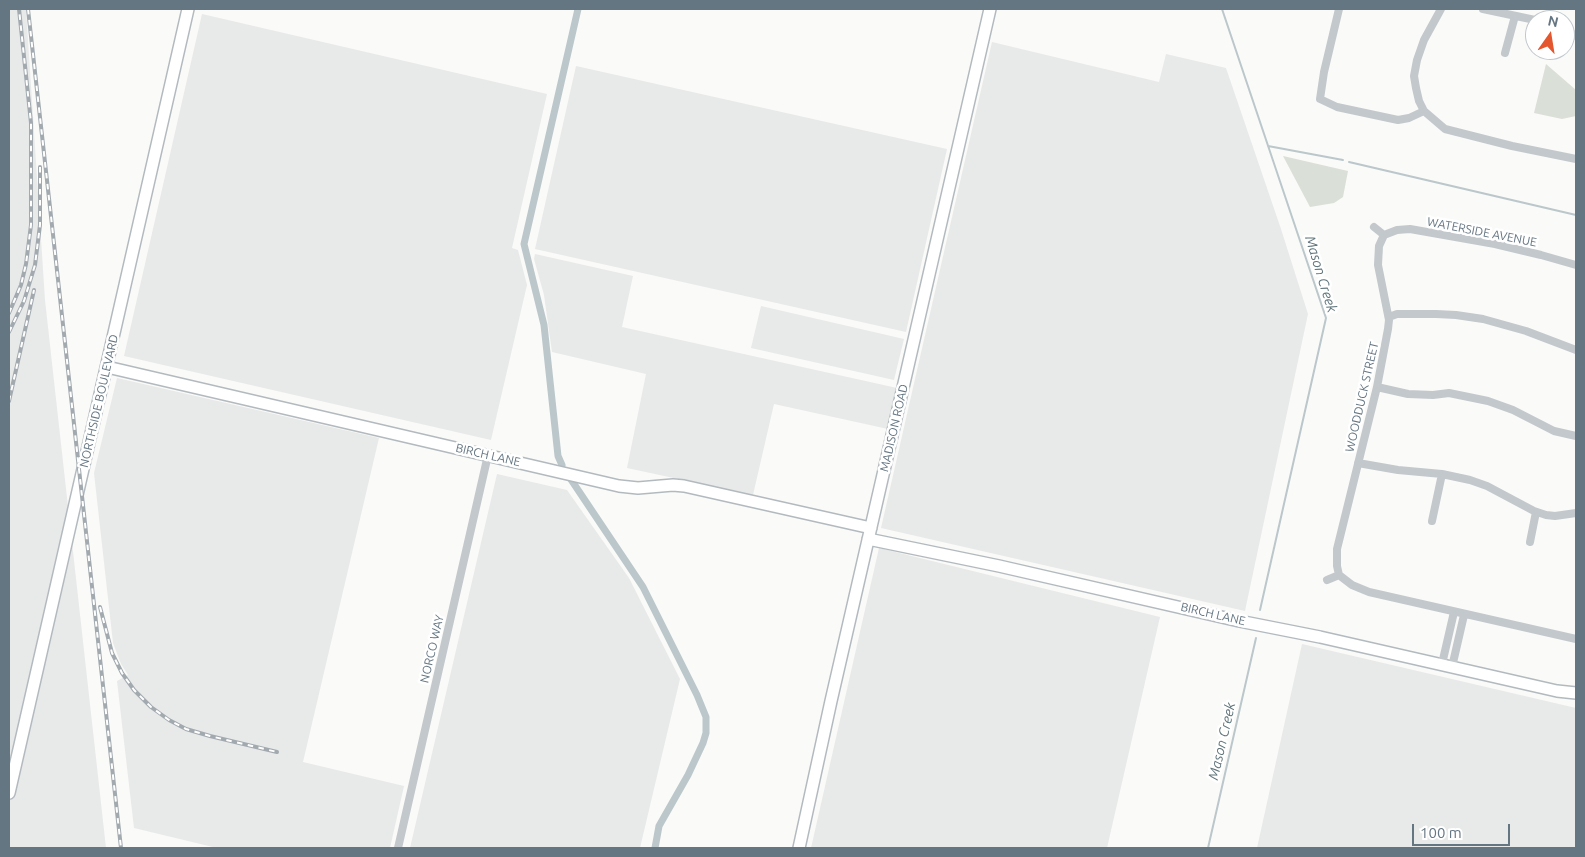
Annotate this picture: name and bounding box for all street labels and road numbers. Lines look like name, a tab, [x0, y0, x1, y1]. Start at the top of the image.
street label: WATERSIDE AVENUE	[1426, 214, 1538, 250]
street label: NORTHSIDE BOULEVARD	[77, 333, 121, 469]
street label: WOODDUCK STREET	[1342, 340, 1382, 454]
street label: MADISON ROAD	[877, 383, 911, 473]
street label: BIRCH LANE	[454, 441, 522, 469]
street label: BIRCH LANE	[1179, 600, 1247, 628]
street label: NORCO WAY	[417, 614, 447, 684]

